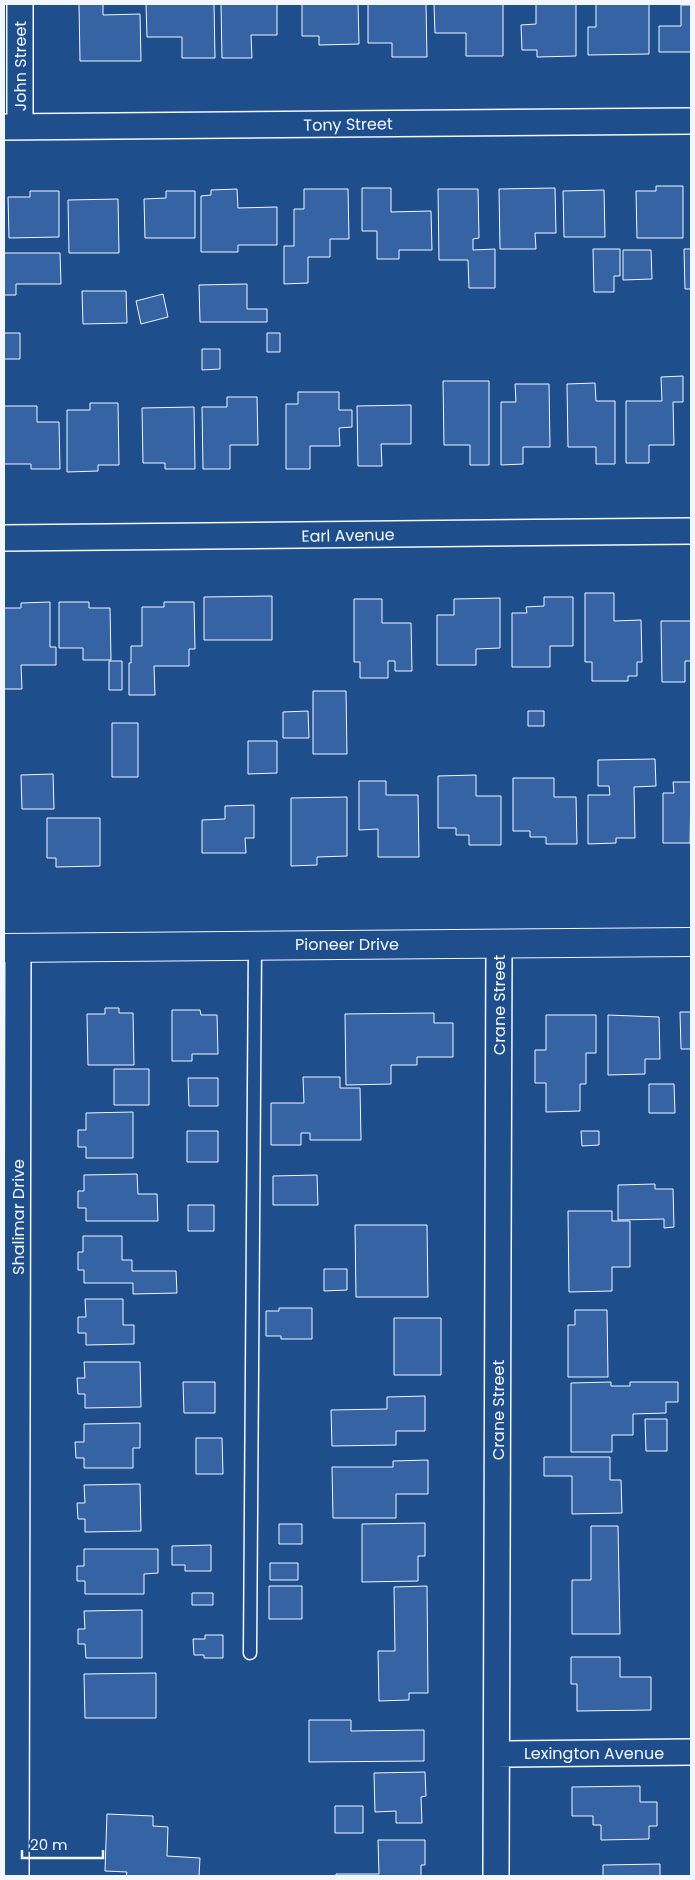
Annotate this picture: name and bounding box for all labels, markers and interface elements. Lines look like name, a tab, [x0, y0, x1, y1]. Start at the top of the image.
street label: John Street	[9, 21, 32, 111]
street label: Tony Street	[303, 112, 393, 137]
street label: Earl Avenue	[301, 523, 395, 548]
street label: Pioneer Drive	[295, 933, 399, 956]
street label: Crane Street	[488, 955, 511, 1055]
street label: Shalimar Drive	[7, 1159, 30, 1275]
street label: Crane Street	[487, 1360, 510, 1460]
street label: Lexington Avenue	[524, 1742, 664, 1765]
scale bar	[22, 1828, 104, 1860]
text: 20 m	[30, 1834, 68, 1855]

